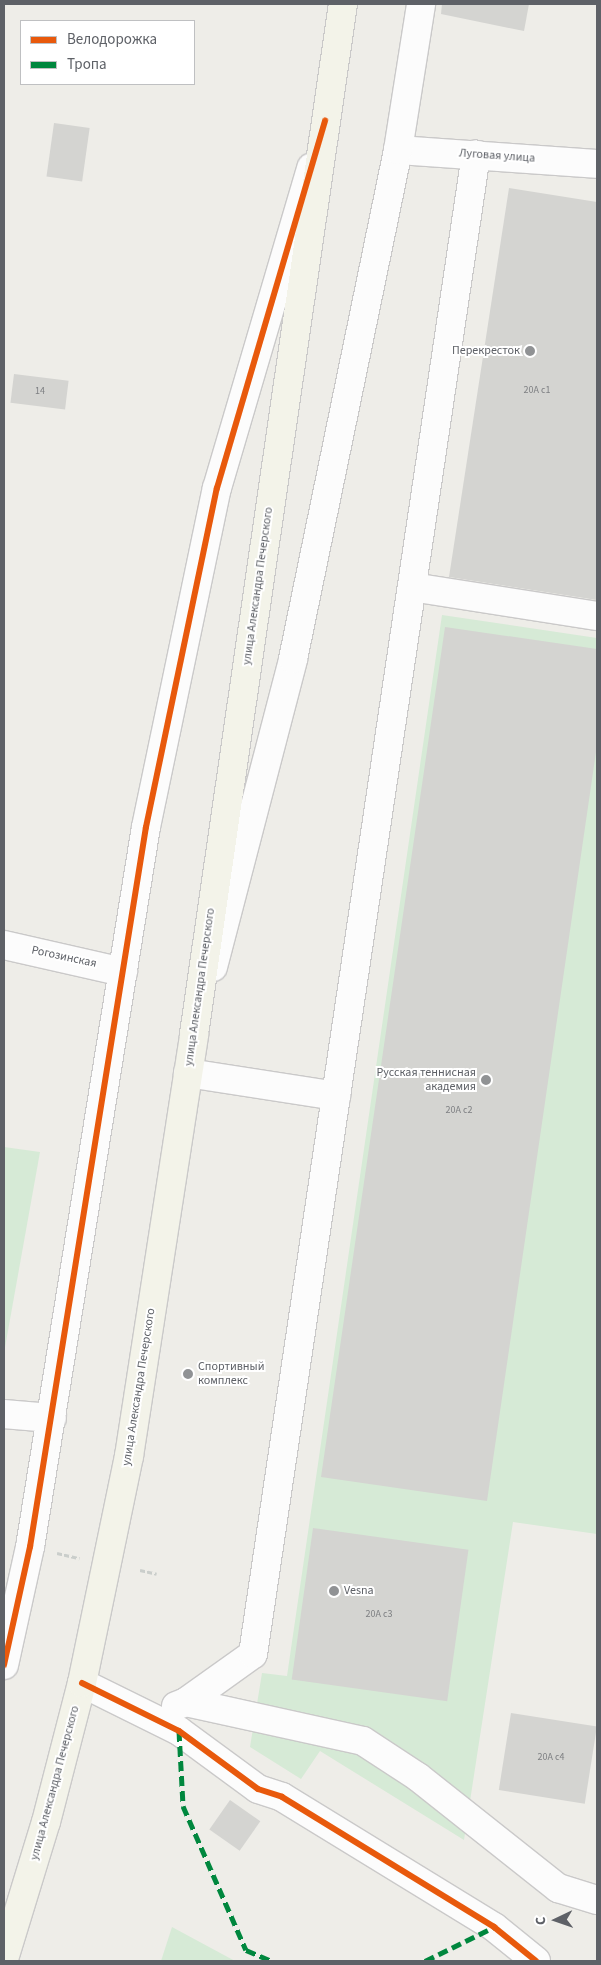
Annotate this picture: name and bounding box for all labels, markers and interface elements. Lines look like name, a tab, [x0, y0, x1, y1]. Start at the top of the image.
legend	[20, 20, 195, 85]
text: Велодорожка	[67, 29, 157, 50]
text: Тропа	[67, 54, 107, 75]
street label: Луговая улица	[458, 146, 536, 166]
place label: Перекресток	[452, 344, 520, 358]
marker: Перекресток	[524, 345, 536, 357]
house number: 20А с1	[524, 385, 550, 397]
house number: 14	[35, 386, 45, 398]
street label: улица Александра Печерского	[240, 506, 276, 666]
street label: улица Александра Печерского	[182, 907, 218, 1067]
street label: Рогозинская	[30, 943, 98, 971]
place label: Русская теннисная академия	[376, 1066, 476, 1094]
marker: Русская теннисная академия	[480, 1074, 492, 1086]
house number: 20А с2	[446, 1105, 472, 1117]
street label: улица Александра Печерского	[119, 1307, 159, 1467]
place label: Спортивный комплекс	[198, 1360, 264, 1388]
marker: Спортивный комплекс	[182, 1368, 194, 1380]
place label: Vesna	[344, 1584, 374, 1598]
marker: Vesna	[328, 1585, 340, 1597]
house number: 20А с3	[366, 1609, 392, 1621]
street label: улица Александра Печерского	[27, 1704, 83, 1862]
house number: 20А с4	[538, 1752, 564, 1764]
north arrow	[531, 1895, 581, 1945]
text: С	[531, 1916, 551, 1925]

